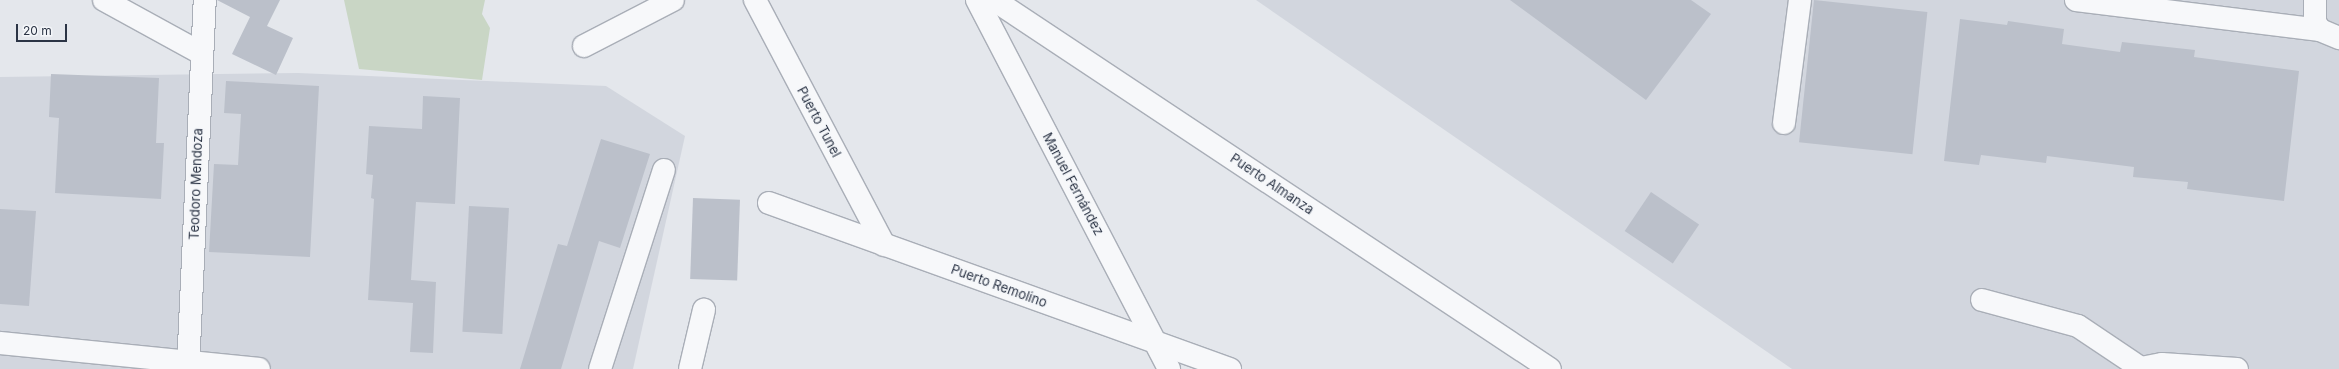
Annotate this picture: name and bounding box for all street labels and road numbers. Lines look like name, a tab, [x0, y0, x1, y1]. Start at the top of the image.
street label: Puerto Tunel	[794, 84, 844, 160]
street label: Teodoro Mendoza	[186, 128, 206, 240]
street label: Manuel Fernández	[1039, 130, 1107, 238]
street label: Puerto Almanza	[1227, 150, 1317, 218]
street label: Puerto Remolino	[949, 261, 1049, 311]

